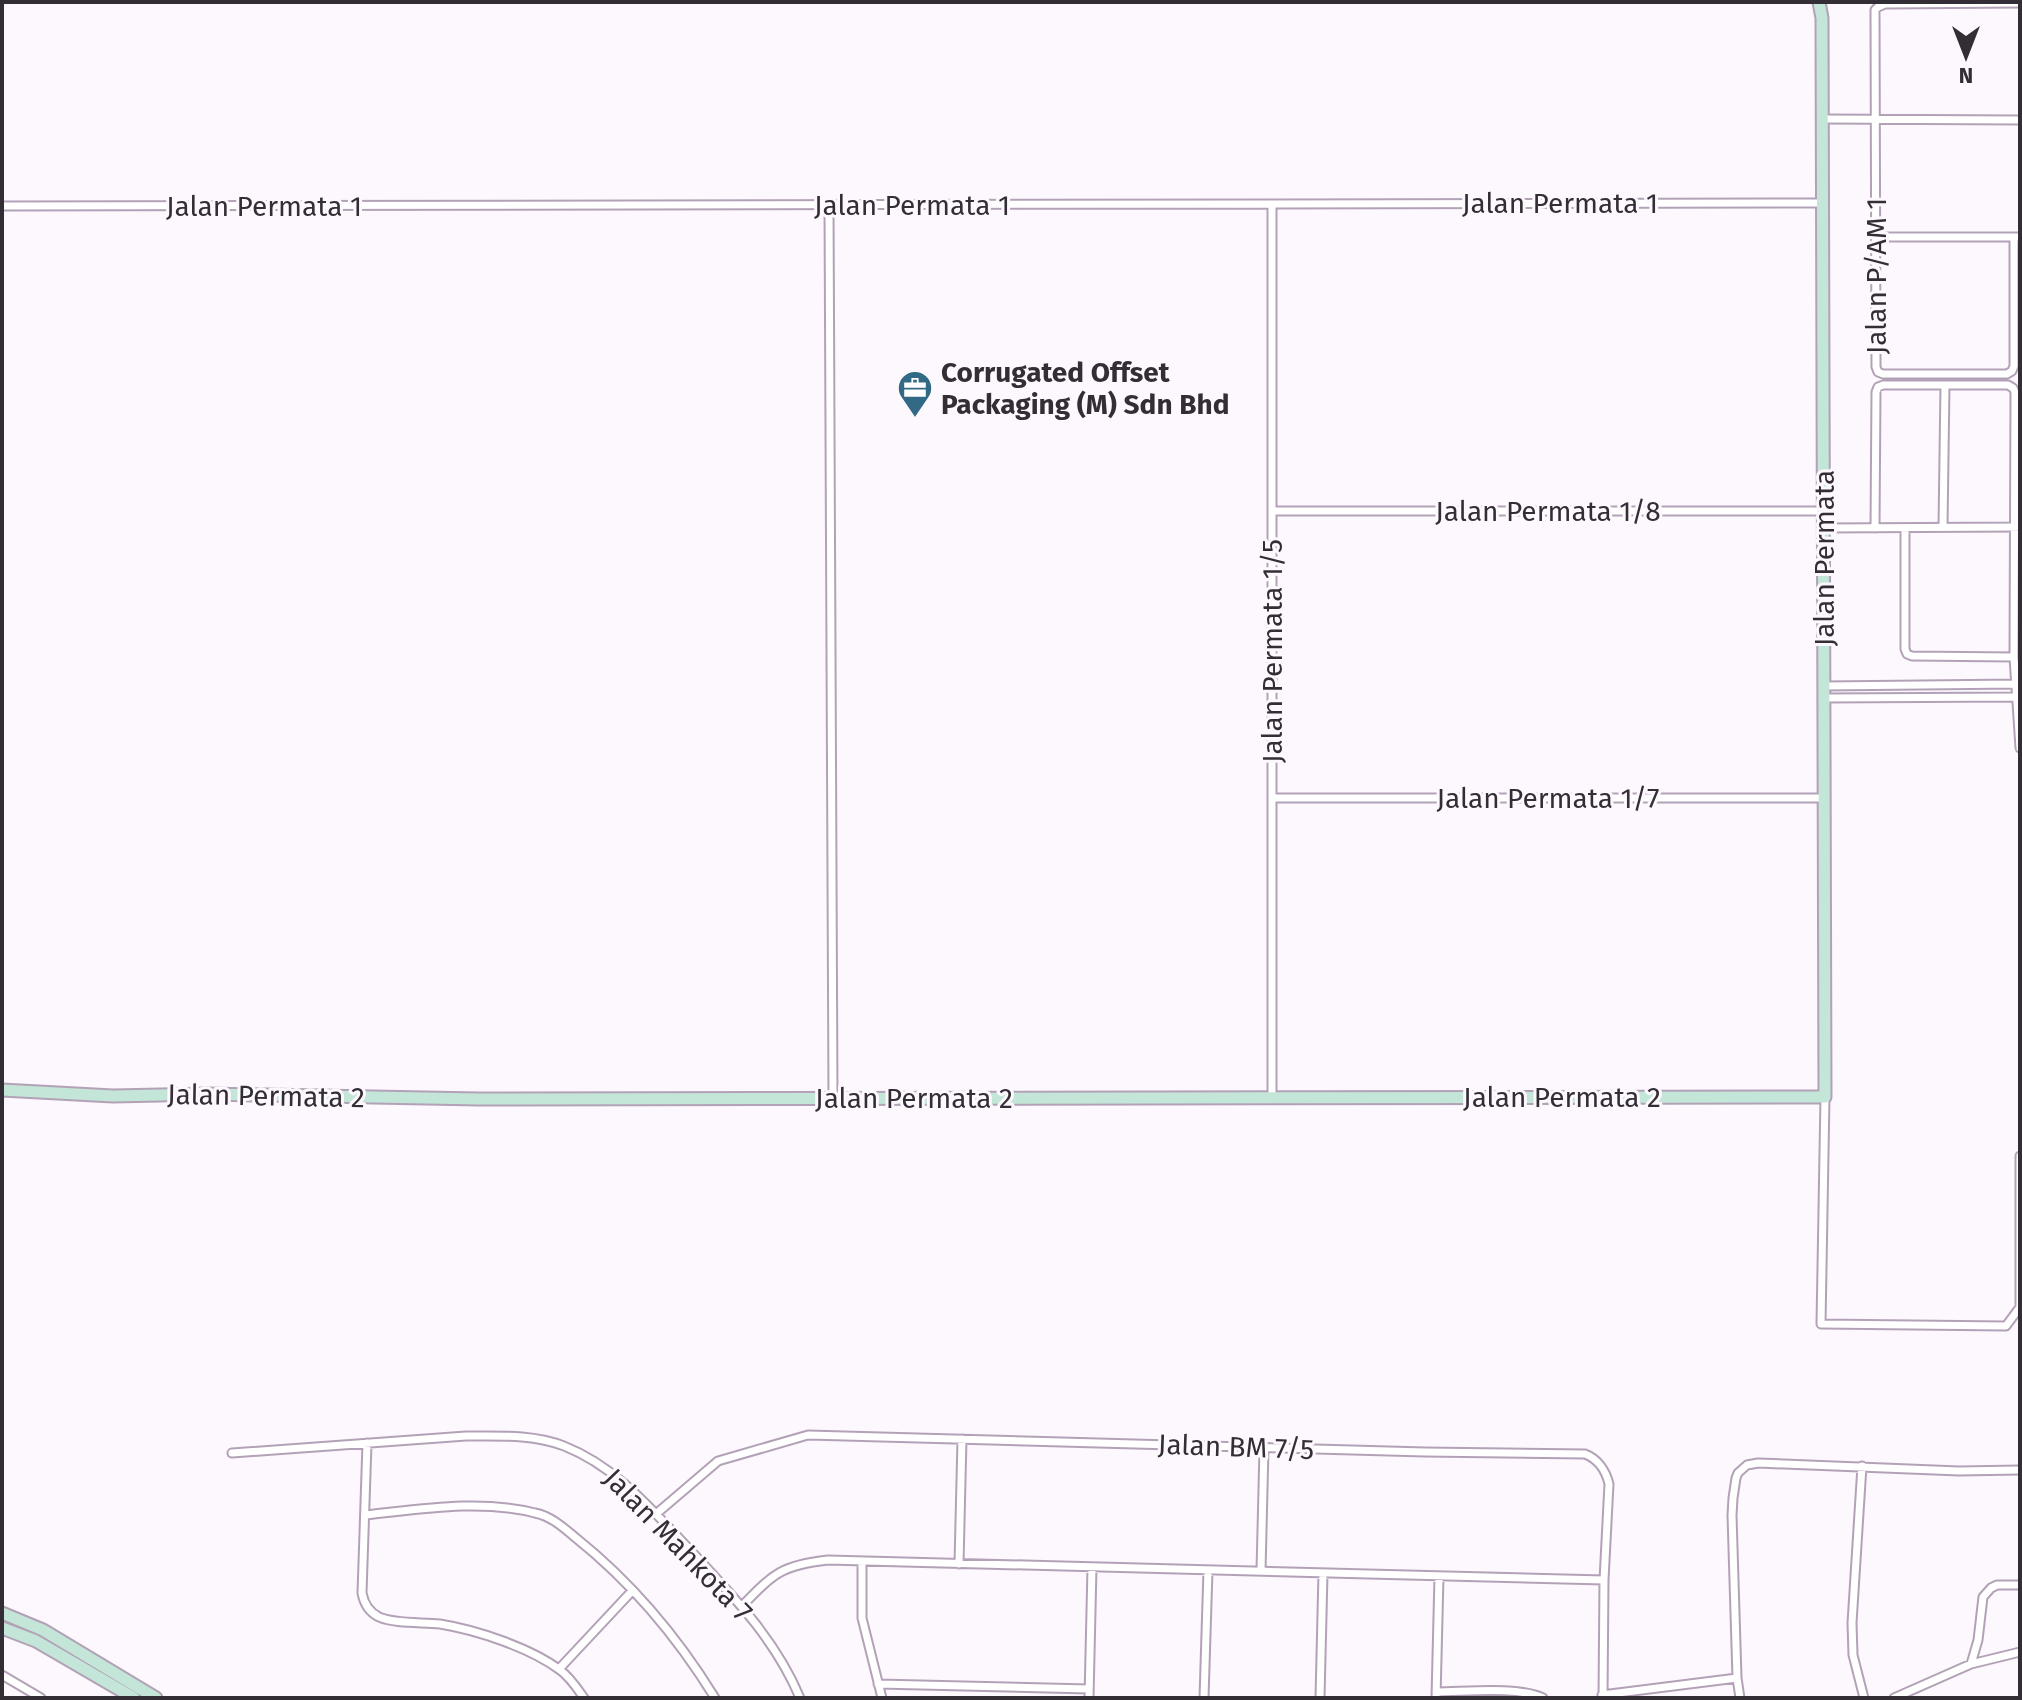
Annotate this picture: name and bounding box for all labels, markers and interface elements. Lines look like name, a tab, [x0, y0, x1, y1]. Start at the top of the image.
north arrow	[1926, 16, 2006, 96]
text: N	[1959, 62, 1973, 89]
street label: Jalan Permata 1	[1462, 187, 1658, 220]
street label: Jalan Permata 1	[814, 189, 1010, 222]
street label: Jalan Permata 1	[166, 190, 362, 223]
street label: Jalan P/AM 1	[1860, 198, 1893, 354]
place label: Corrugated Offset Packaging (M) Sdn Bhd	[941, 356, 1229, 421]
office icon: Corrugated Offset Packaging (M) Sdn Bhd	[896, 369, 934, 419]
street label: Jalan Permata	[1808, 470, 1841, 646]
street label: Jalan Permata 1/8	[1435, 495, 1661, 528]
street label: Jalan Permata 1/5	[1256, 539, 1289, 763]
street label: Jalan Permata 1/7	[1436, 782, 1660, 815]
street label: Jalan Permata 2	[167, 1078, 365, 1114]
street label: Jalan Permata 2	[1463, 1081, 1661, 1114]
street label: Jalan Permata 2	[815, 1082, 1013, 1115]
street label: Jalan BM 7/5	[1157, 1428, 1315, 1466]
street label: Jalan Mahkota 7	[597, 1462, 759, 1628]

